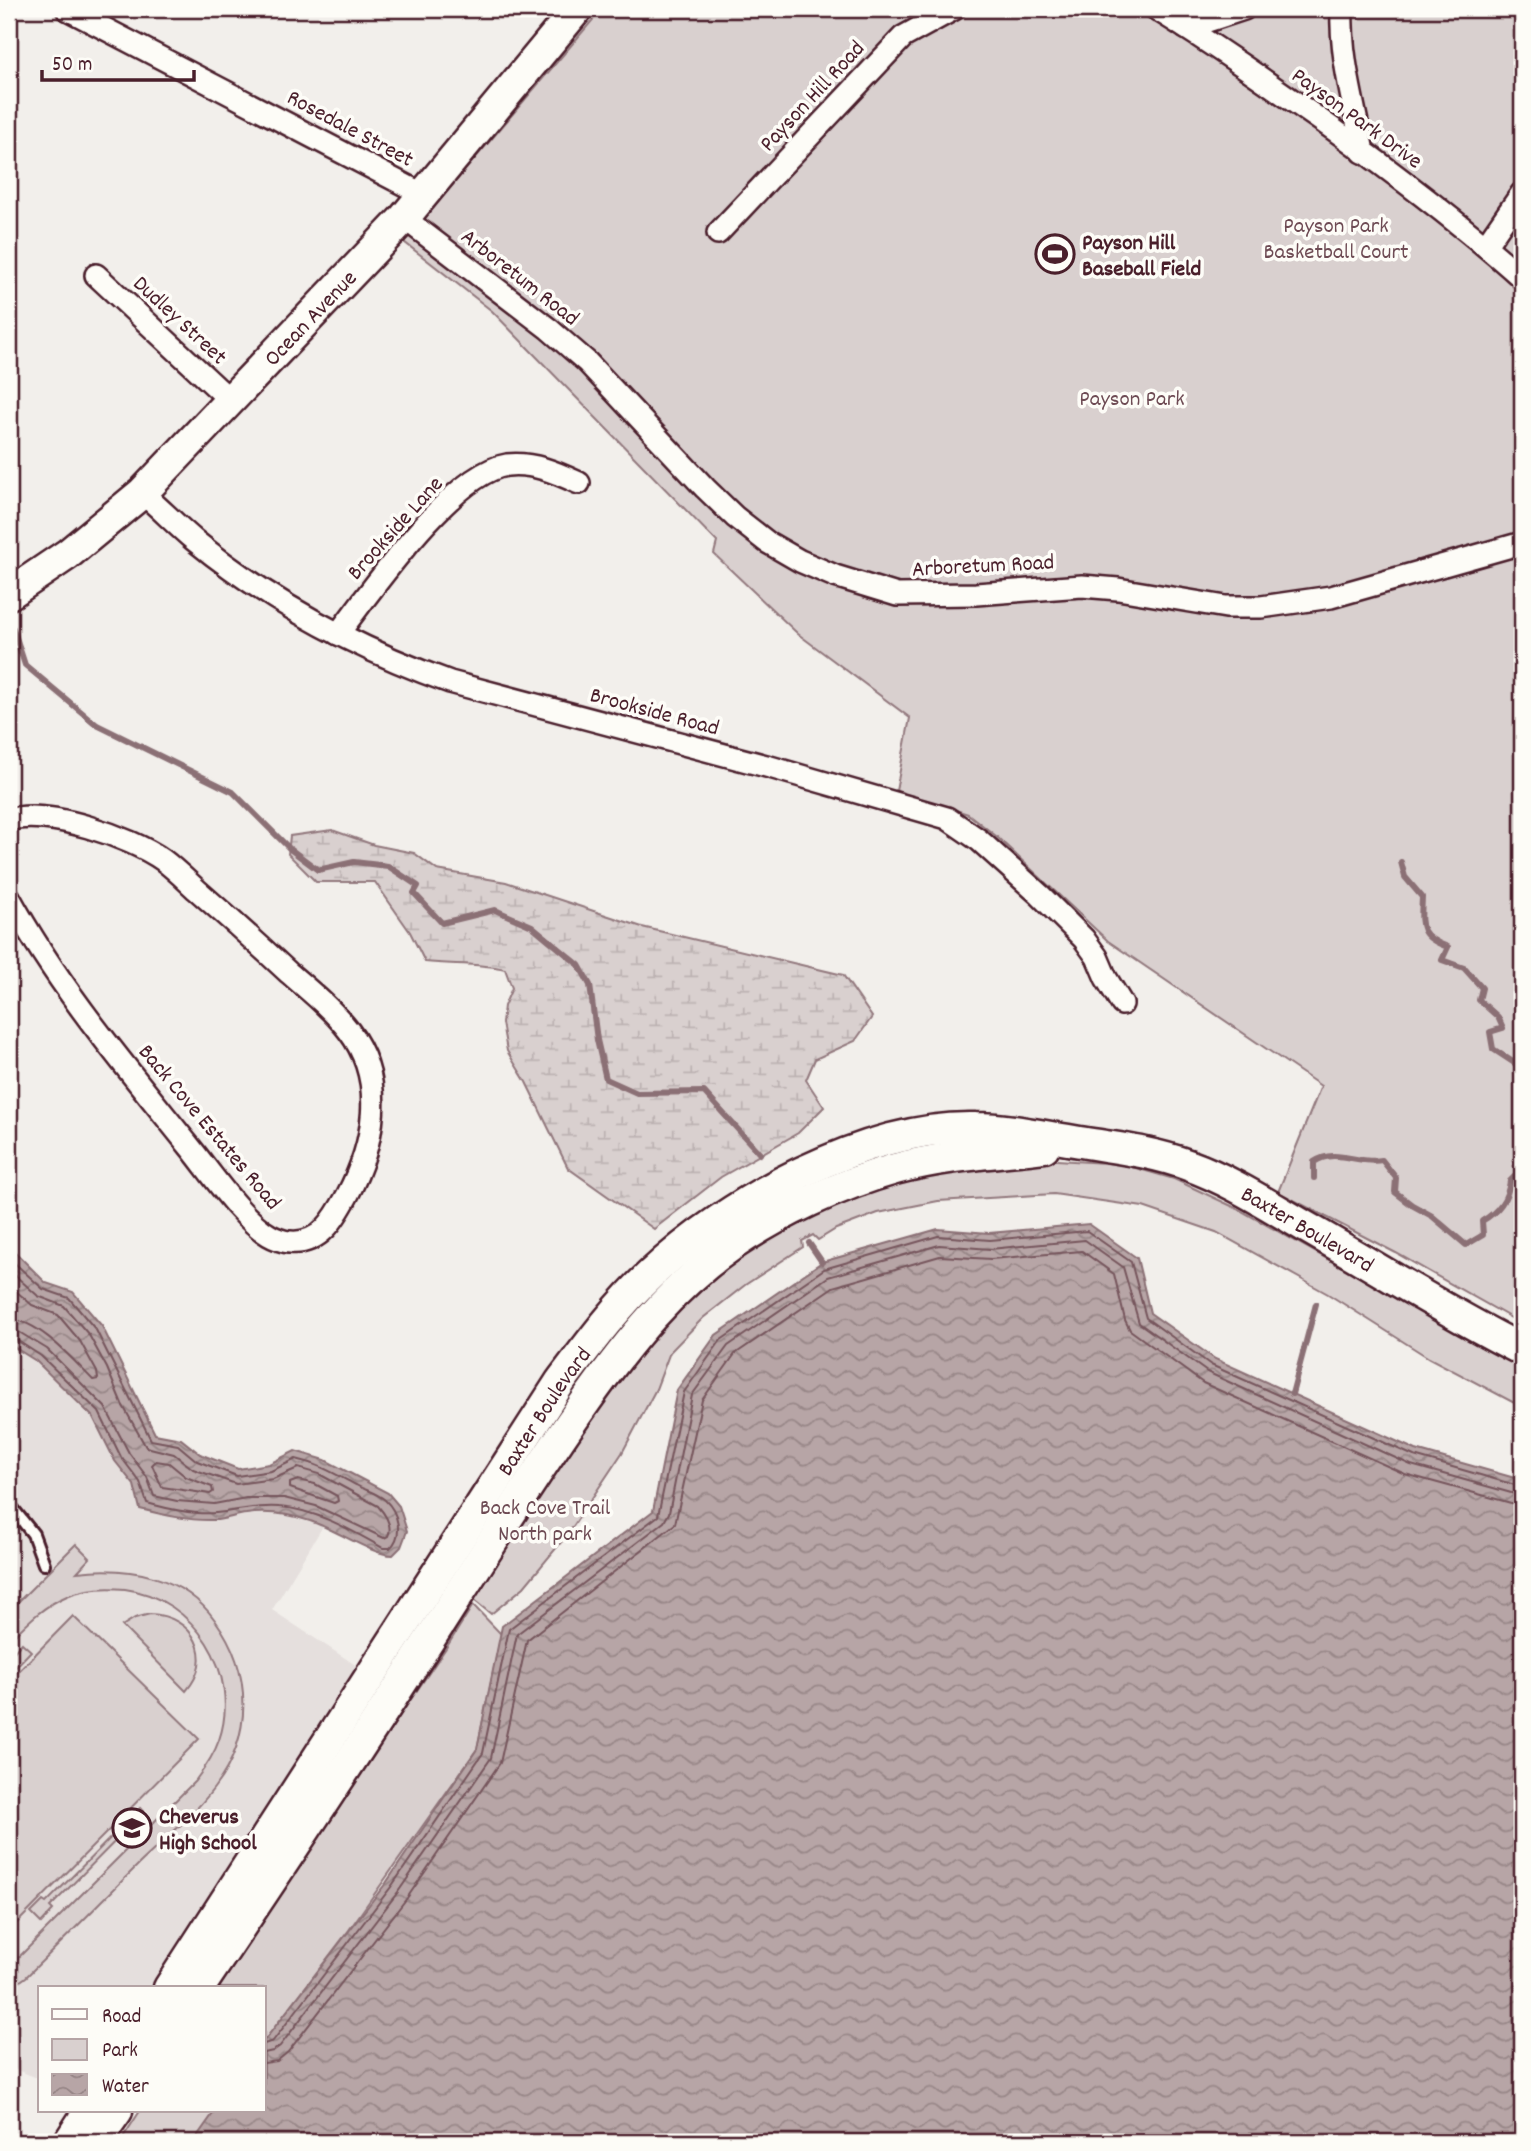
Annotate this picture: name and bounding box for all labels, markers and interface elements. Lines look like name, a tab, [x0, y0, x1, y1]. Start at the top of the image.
street label: Payson Hill Road	[753, 34, 874, 160]
scale bar	[42, 38, 194, 82]
text: 50 m	[52, 51, 92, 81]
street label: Payson Park Drive	[1283, 61, 1428, 179]
street label: Rosedale Street	[280, 83, 419, 177]
park label: Payson Park Basketball Court	[1264, 211, 1408, 270]
street label: Arboretum Road	[453, 222, 585, 336]
place label: Payson Hill Baseball Field	[1082, 228, 1201, 287]
sports icon: Payson Hill Baseball Field	[1034, 233, 1076, 275]
street label: Ocean Avenue	[258, 264, 366, 375]
street label: Dudley Street	[124, 269, 233, 374]
park label: Payson Park	[1079, 384, 1185, 417]
street label: Brookside Lane	[341, 470, 452, 589]
street label: Arboretum Road	[911, 547, 1055, 588]
street label: Brookside Road	[586, 680, 722, 746]
street label: Back Cove Estates Road	[129, 1038, 288, 1219]
street label: Baxter Boulevard	[1234, 1179, 1379, 1283]
street label: Baxter Boulevard	[491, 1341, 601, 1484]
park label: Back Cove Trail North park	[480, 1493, 611, 1552]
place label: Cheverus High School	[159, 1802, 257, 1861]
school or university icon: Cheverus High School	[111, 1807, 153, 1849]
legend	[38, 1986, 266, 2112]
text: Road	[102, 2003, 141, 2033]
text: Park	[102, 2037, 138, 2067]
text: Water	[102, 2073, 149, 2103]

